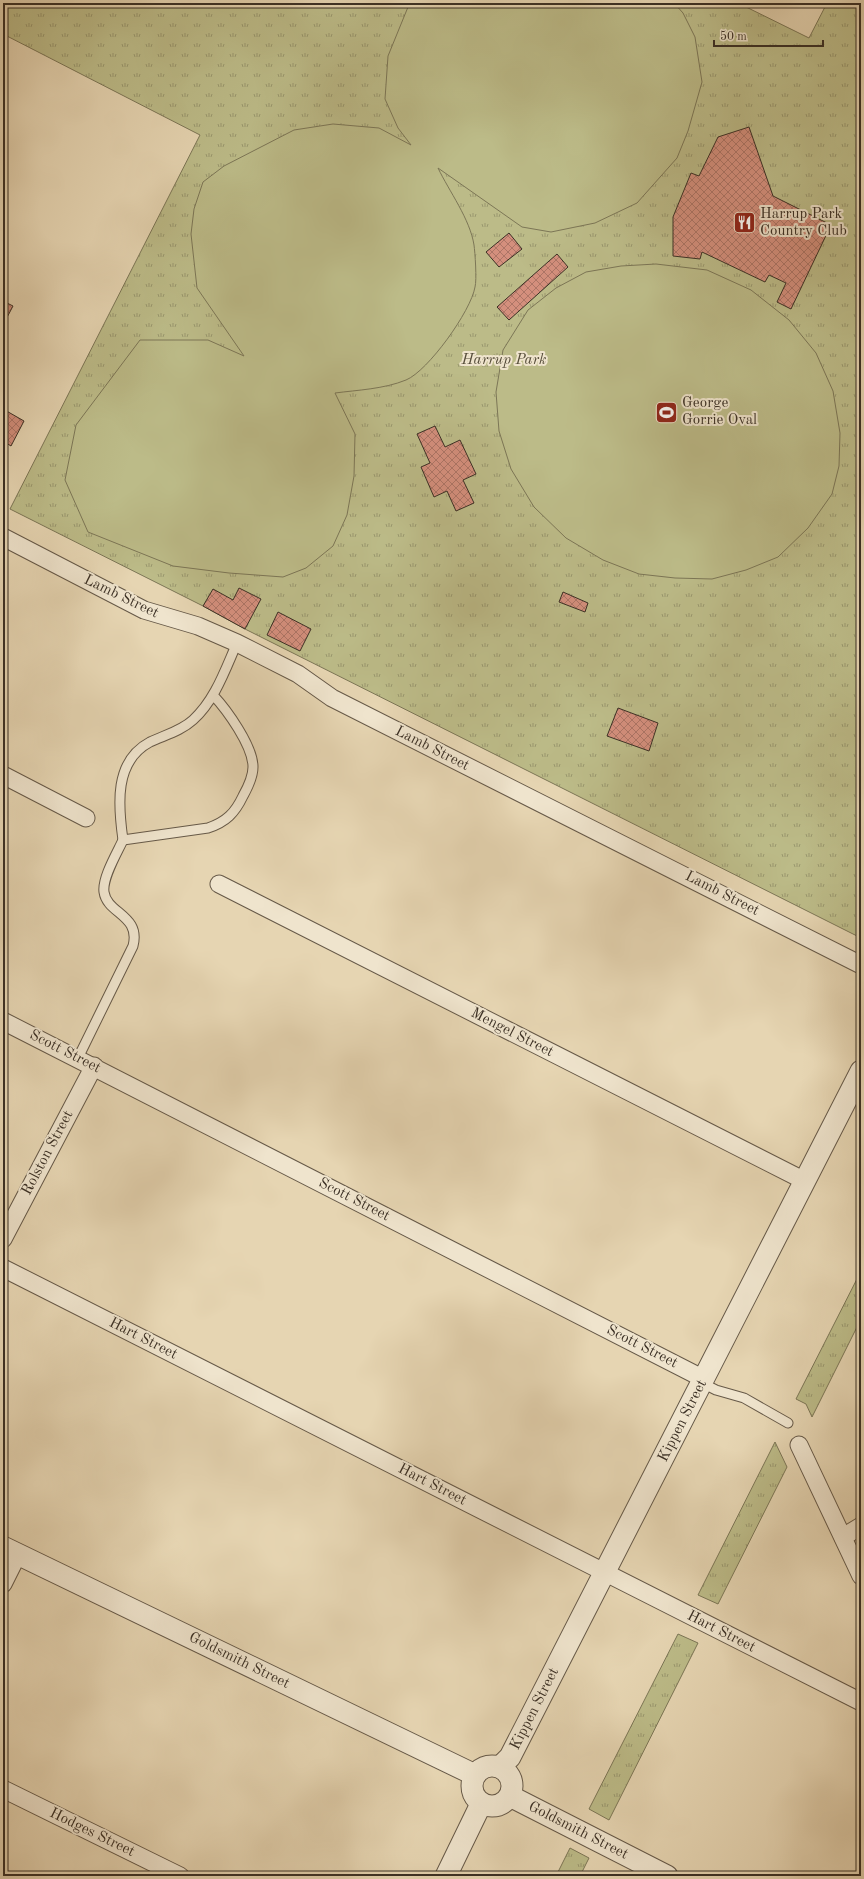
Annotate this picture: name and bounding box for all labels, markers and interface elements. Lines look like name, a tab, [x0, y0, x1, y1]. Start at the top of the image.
scale bar	[714, 22, 823, 48]
text: 50 m	[720, 30, 747, 43]
place label: Harrup Park Country Club	[760, 207, 847, 239]
restaurant icon: Harrup Park Country Club	[731, 210, 757, 236]
park label: Harrup Park	[461, 353, 546, 368]
place label: George Gorrie Oval	[682, 396, 757, 428]
sports icon: George Gorrie Oval	[654, 399, 680, 425]
street label: Lamb Street	[81, 573, 161, 621]
street label: Lamb Street	[393, 724, 471, 774]
street label: Lamb Street	[683, 869, 761, 919]
street label: Mengel Street	[468, 1006, 556, 1060]
street label: Scott Street	[27, 1028, 103, 1076]
street label: Rolston Street	[19, 1108, 77, 1198]
street label: Scott Street	[316, 1176, 392, 1224]
street label: Hart Street	[106, 1315, 180, 1363]
street label: Scott Street	[604, 1323, 680, 1371]
street label: Kippen Street	[656, 1378, 710, 1464]
street label: Hart Street	[395, 1461, 469, 1509]
street label: Hart Street	[684, 1608, 758, 1656]
street label: Goldsmith Street	[186, 1630, 292, 1692]
street label: Kippen Street	[508, 1666, 562, 1752]
street label: Goldsmith Street	[526, 1799, 630, 1863]
street label: Hodges Street	[47, 1806, 137, 1860]

